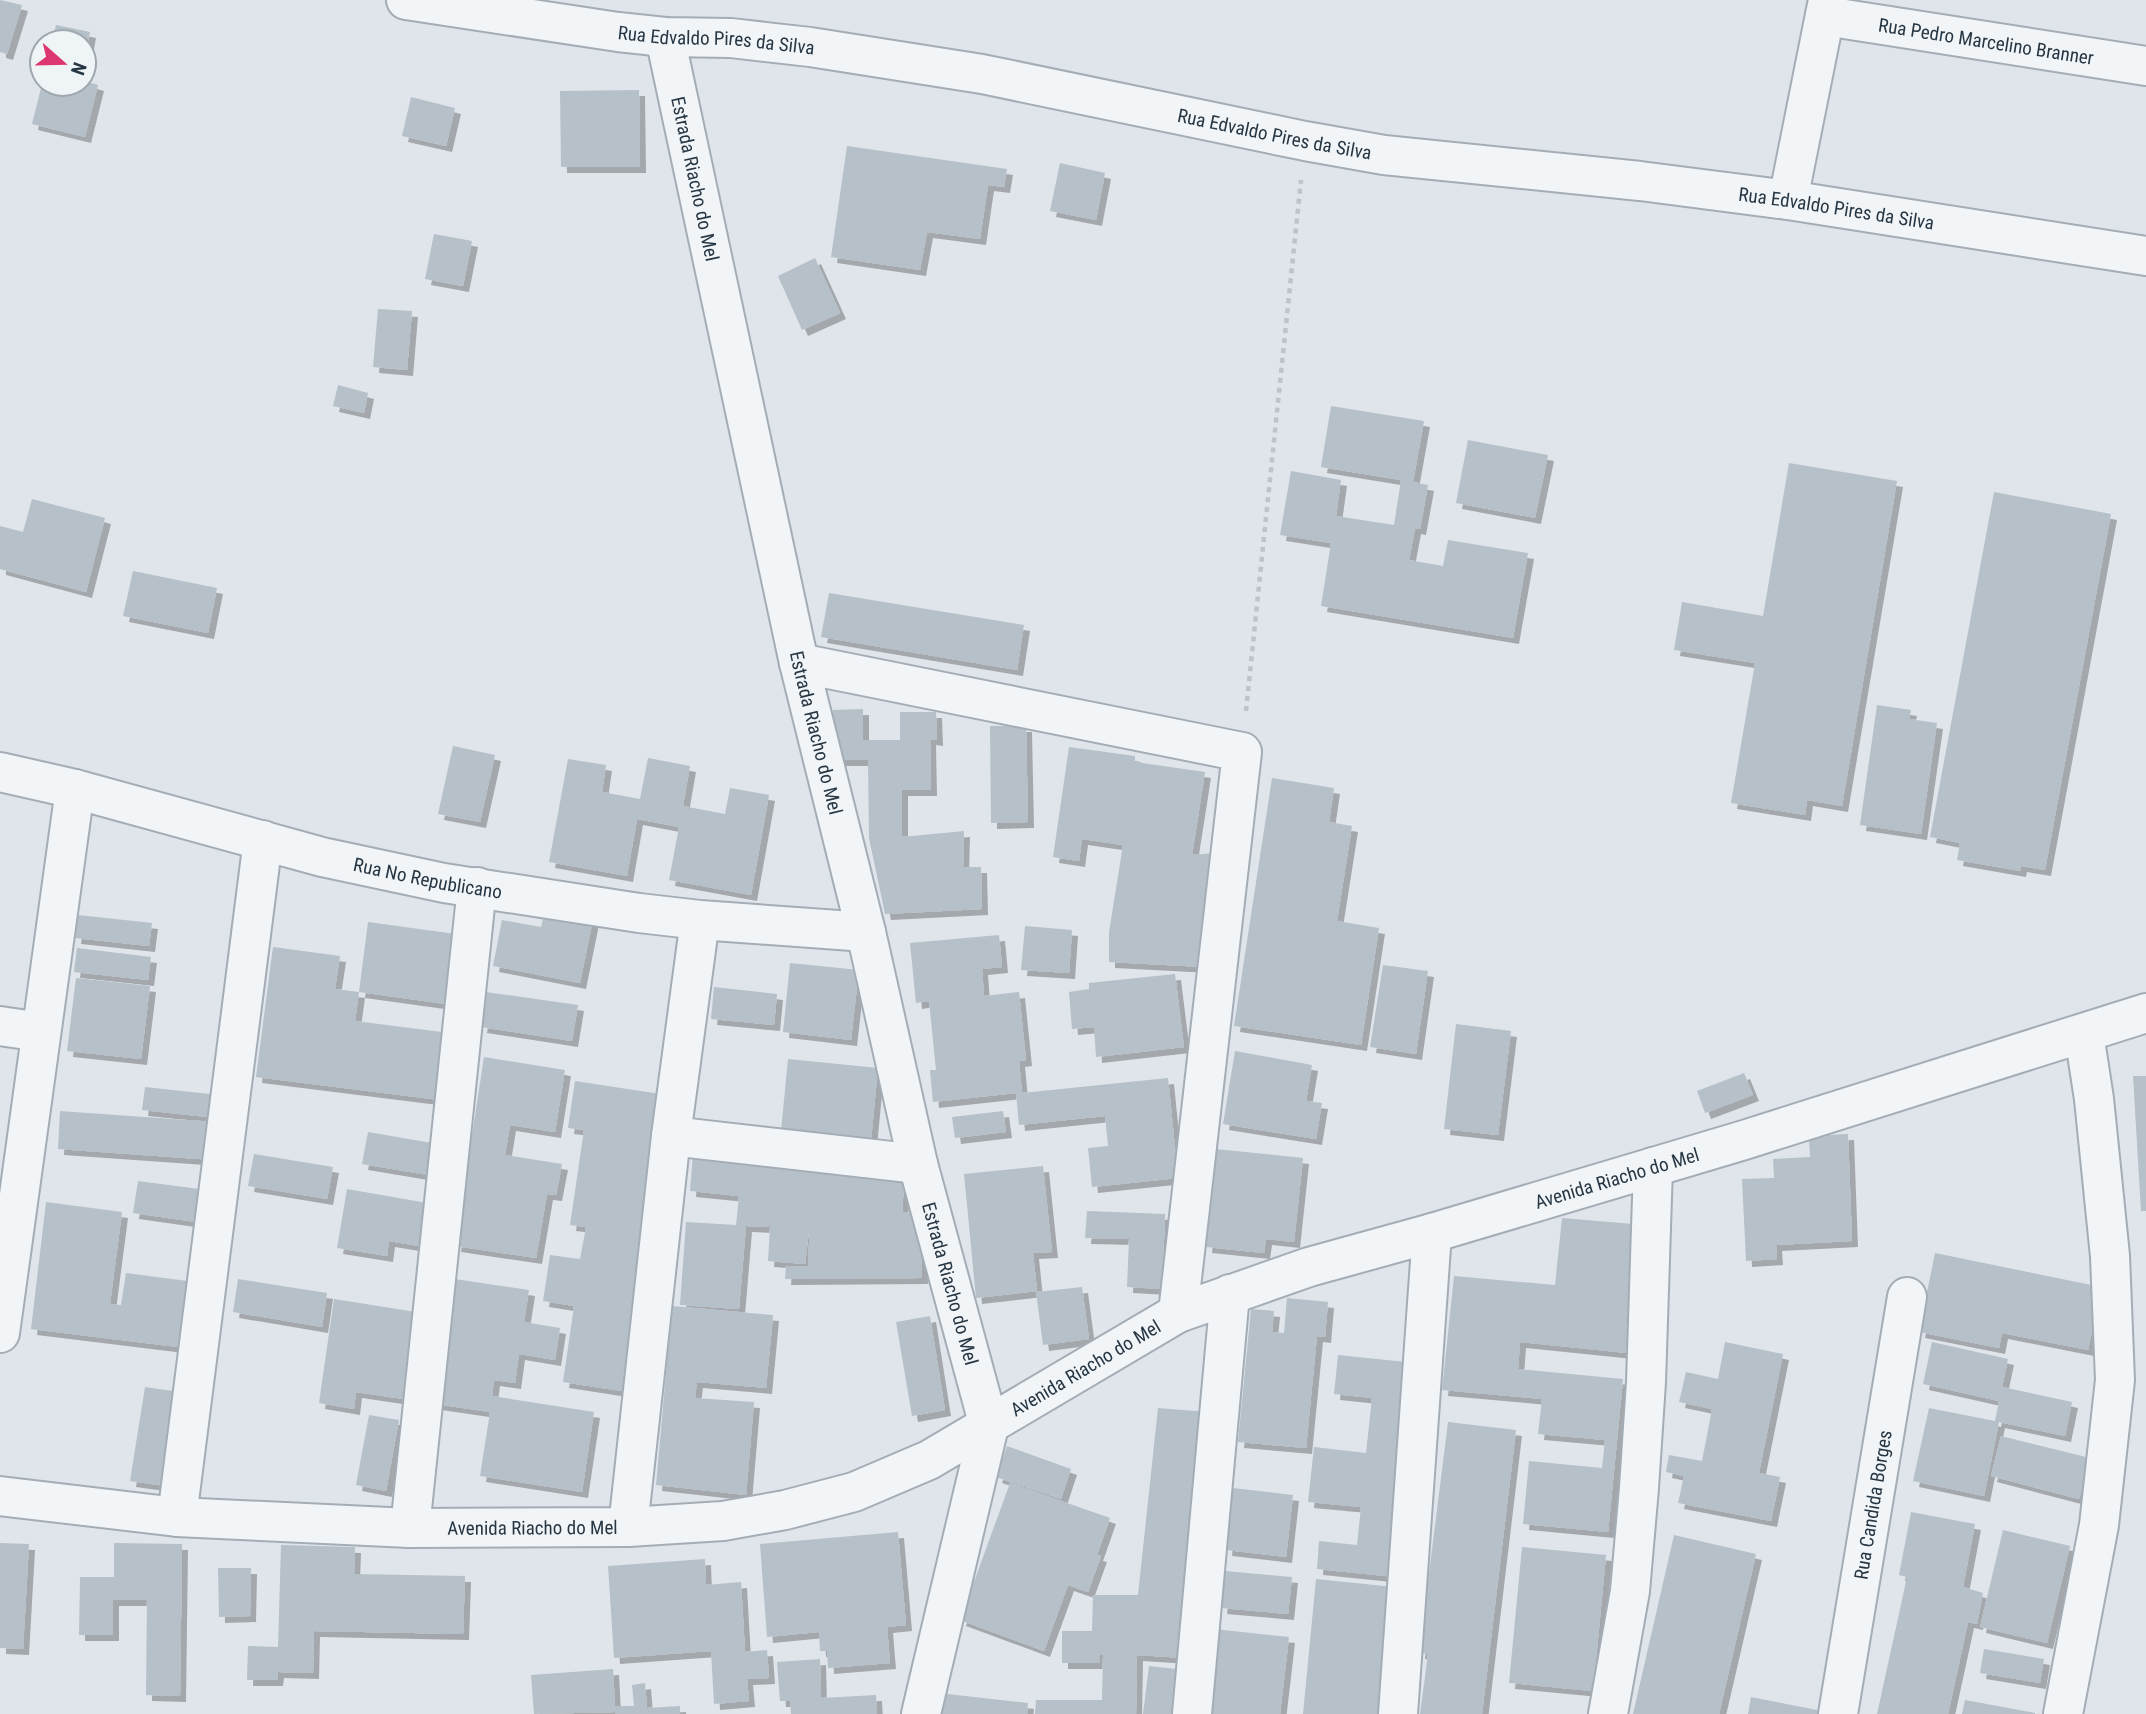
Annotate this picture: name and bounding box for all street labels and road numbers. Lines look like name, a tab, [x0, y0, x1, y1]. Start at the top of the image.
street label: Rua Pedro Marcelino Branner	[1877, 13, 2096, 69]
street label: Rua Edvaldo Pires da Silva	[617, 21, 816, 59]
street label: Estrada Riacho do Mel	[667, 94, 724, 263]
street label: Rua Edvaldo Pires da Silva	[1175, 103, 1374, 164]
street label: Rua Edvaldo Pires da Silva	[1737, 182, 1936, 234]
street label: Estrada Riacho do Mel	[785, 649, 848, 817]
street label: Rua No Republicano	[351, 853, 504, 903]
street label: Avenida Riacho do Mel	[1532, 1143, 1702, 1213]
street label: Estrada Riacho do Mel	[917, 1200, 983, 1367]
street label: Avenida Riacho do Mel	[1006, 1315, 1164, 1421]
street label: Rua Candida Borges	[1849, 1428, 1896, 1581]
street label: Avenida Riacho do Mel	[447, 1516, 618, 1539]

